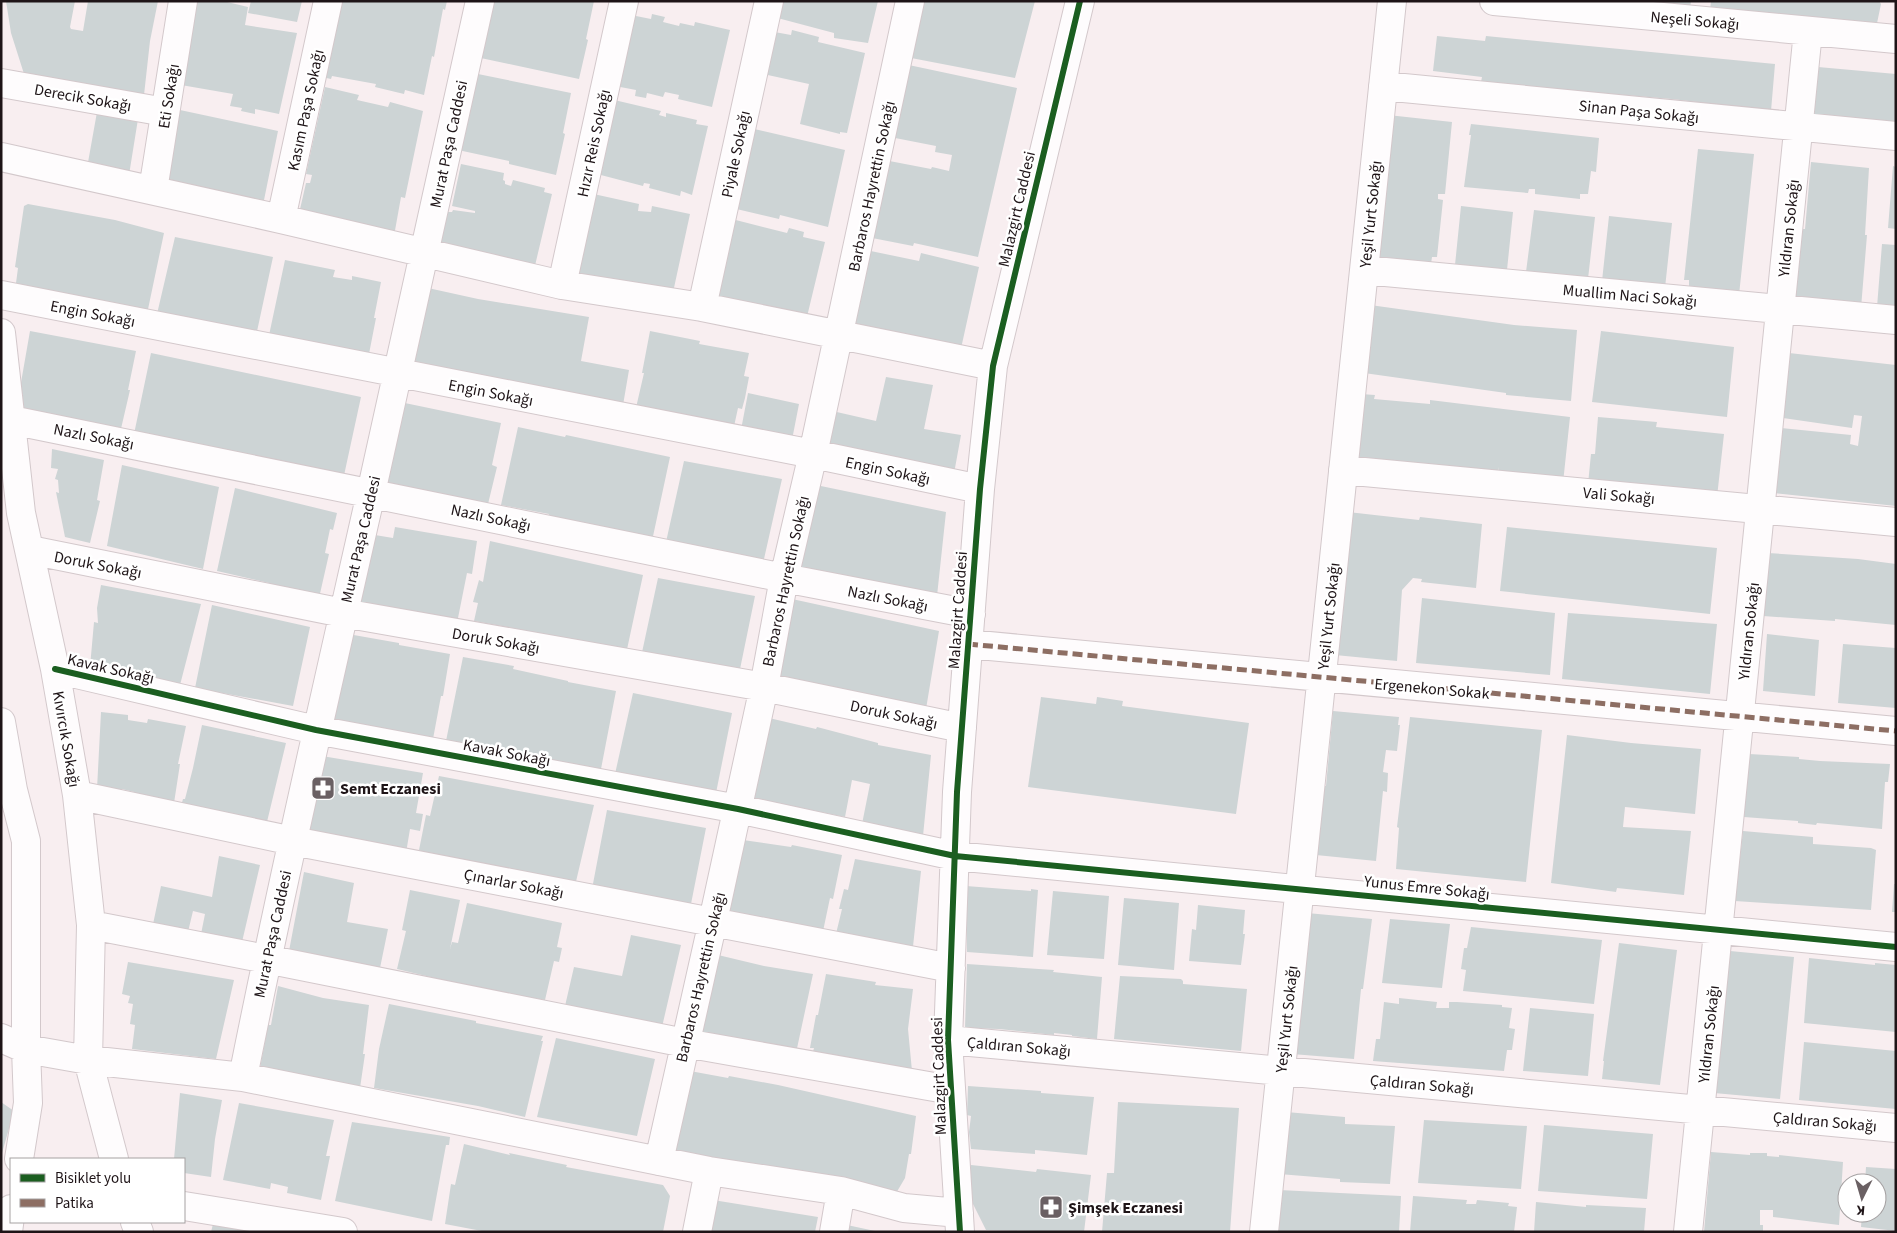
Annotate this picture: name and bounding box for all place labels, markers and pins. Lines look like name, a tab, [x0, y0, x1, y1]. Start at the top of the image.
pharmacy icon: Semt Eczanesi	[310, 775, 336, 801]
place label: Semt Eczanesi	[340, 778, 441, 800]
pharmacy icon: Şimşek Eczanesi	[1038, 1194, 1064, 1220]
place label: Şimşek Eczanesi	[1068, 1197, 1183, 1219]

